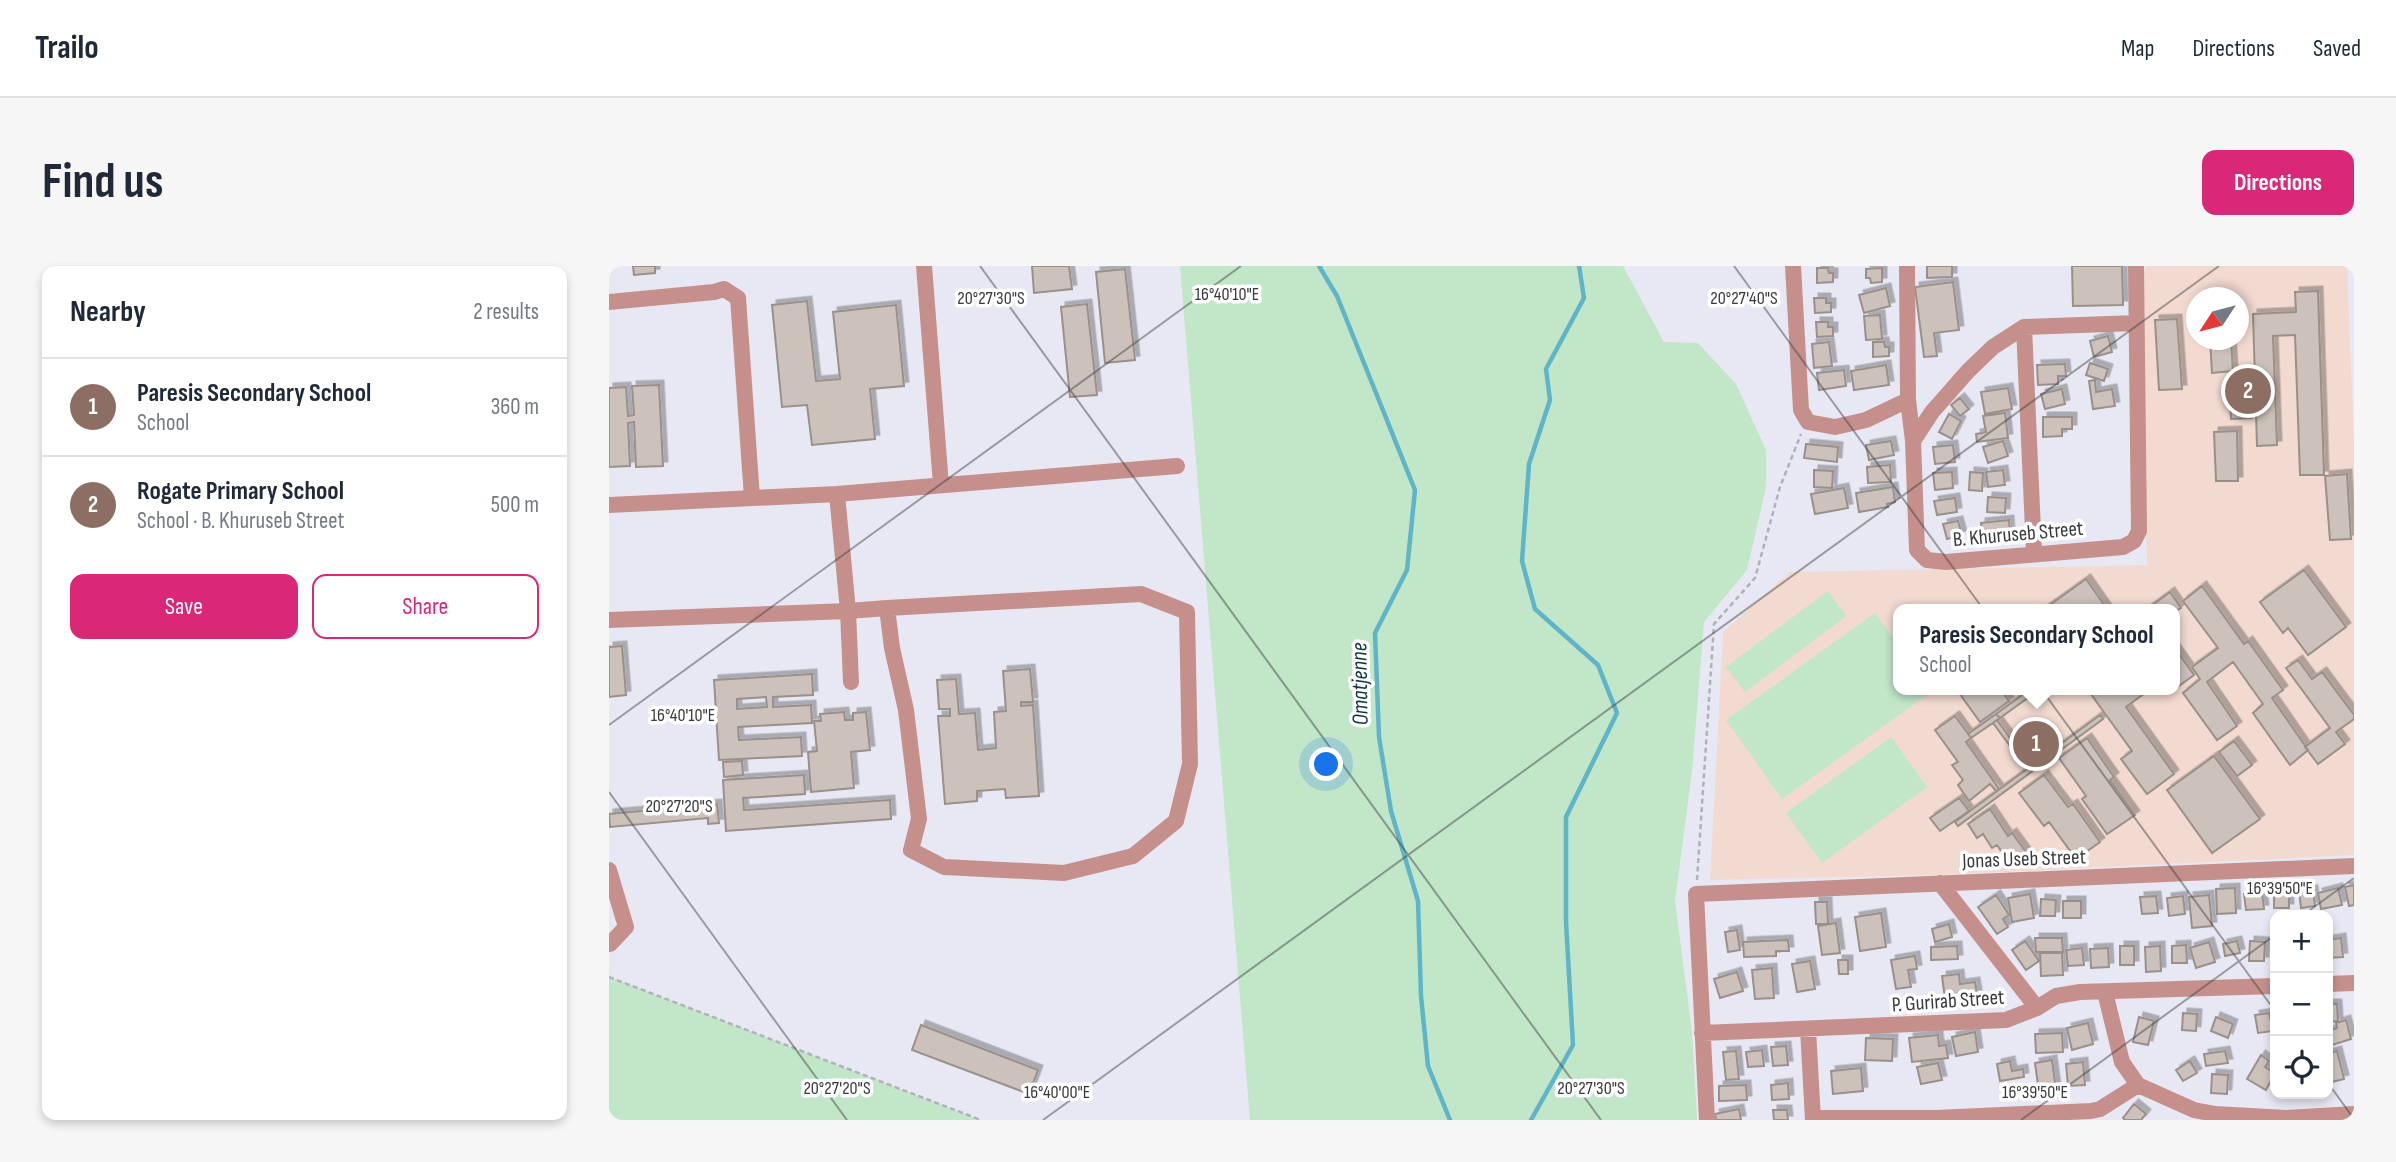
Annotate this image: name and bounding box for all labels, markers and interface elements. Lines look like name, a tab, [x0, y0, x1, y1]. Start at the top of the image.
text: Trailo	[35, 28, 99, 68]
text: Map	[2121, 34, 2154, 63]
text: Directions	[2192, 34, 2275, 63]
text: Saved	[2313, 34, 2361, 63]
button: Directions	[2202, 150, 2354, 215]
text: Find us	[42, 153, 164, 212]
text: 16°40'10"E	[1195, 284, 1259, 305]
north arrow	[2186, 287, 2249, 350]
text: 20°27'30"S	[957, 288, 1025, 309]
text: 20°27'40"S	[1710, 288, 1778, 309]
text: Nearby	[70, 294, 146, 330]
text: 2 results	[473, 298, 539, 326]
pin: 2	[2225, 365, 2271, 417]
text: Paresis Secondary School	[137, 378, 371, 409]
text: 1	[88, 393, 98, 421]
text: 360 m	[491, 393, 539, 421]
text: School	[137, 409, 189, 437]
text: Rogate Primary School	[137, 476, 344, 507]
text: 2	[88, 491, 98, 519]
text: 500 m	[491, 491, 539, 519]
text: School · B. Khuruseb Street	[137, 507, 344, 535]
street label: B. Khuruseb Street	[1952, 516, 2084, 552]
button: Save	[70, 574, 298, 639]
button: Share	[312, 574, 539, 639]
popup	[1893, 604, 2180, 695]
text: Paresis Secondary School	[1919, 620, 2154, 651]
water label: Omatjenne	[1345, 642, 1375, 726]
text: School	[1919, 651, 1972, 679]
text: 16°40'10"E	[651, 705, 715, 726]
pin: 1	[2013, 718, 2059, 770]
your location	[1309, 747, 1343, 781]
text: 20°27'20"S	[645, 796, 713, 817]
street label: Jonas Useb Street	[1961, 844, 2086, 874]
text: 16°39'50"E	[2247, 878, 2313, 899]
map controls	[2270, 910, 2333, 1099]
button: +	[2270, 910, 2333, 973]
button: −	[2270, 973, 2333, 1036]
street label: P. Gurirab Street	[1891, 985, 2005, 1017]
button: locate	[2270, 1036, 2333, 1099]
text: 20°27'20"S	[803, 1078, 871, 1099]
text: 20°27'30"S	[1557, 1078, 1625, 1099]
text: 16°40'00"E	[1024, 1082, 1090, 1103]
text: 16°39'50"E	[2002, 1082, 2068, 1103]

